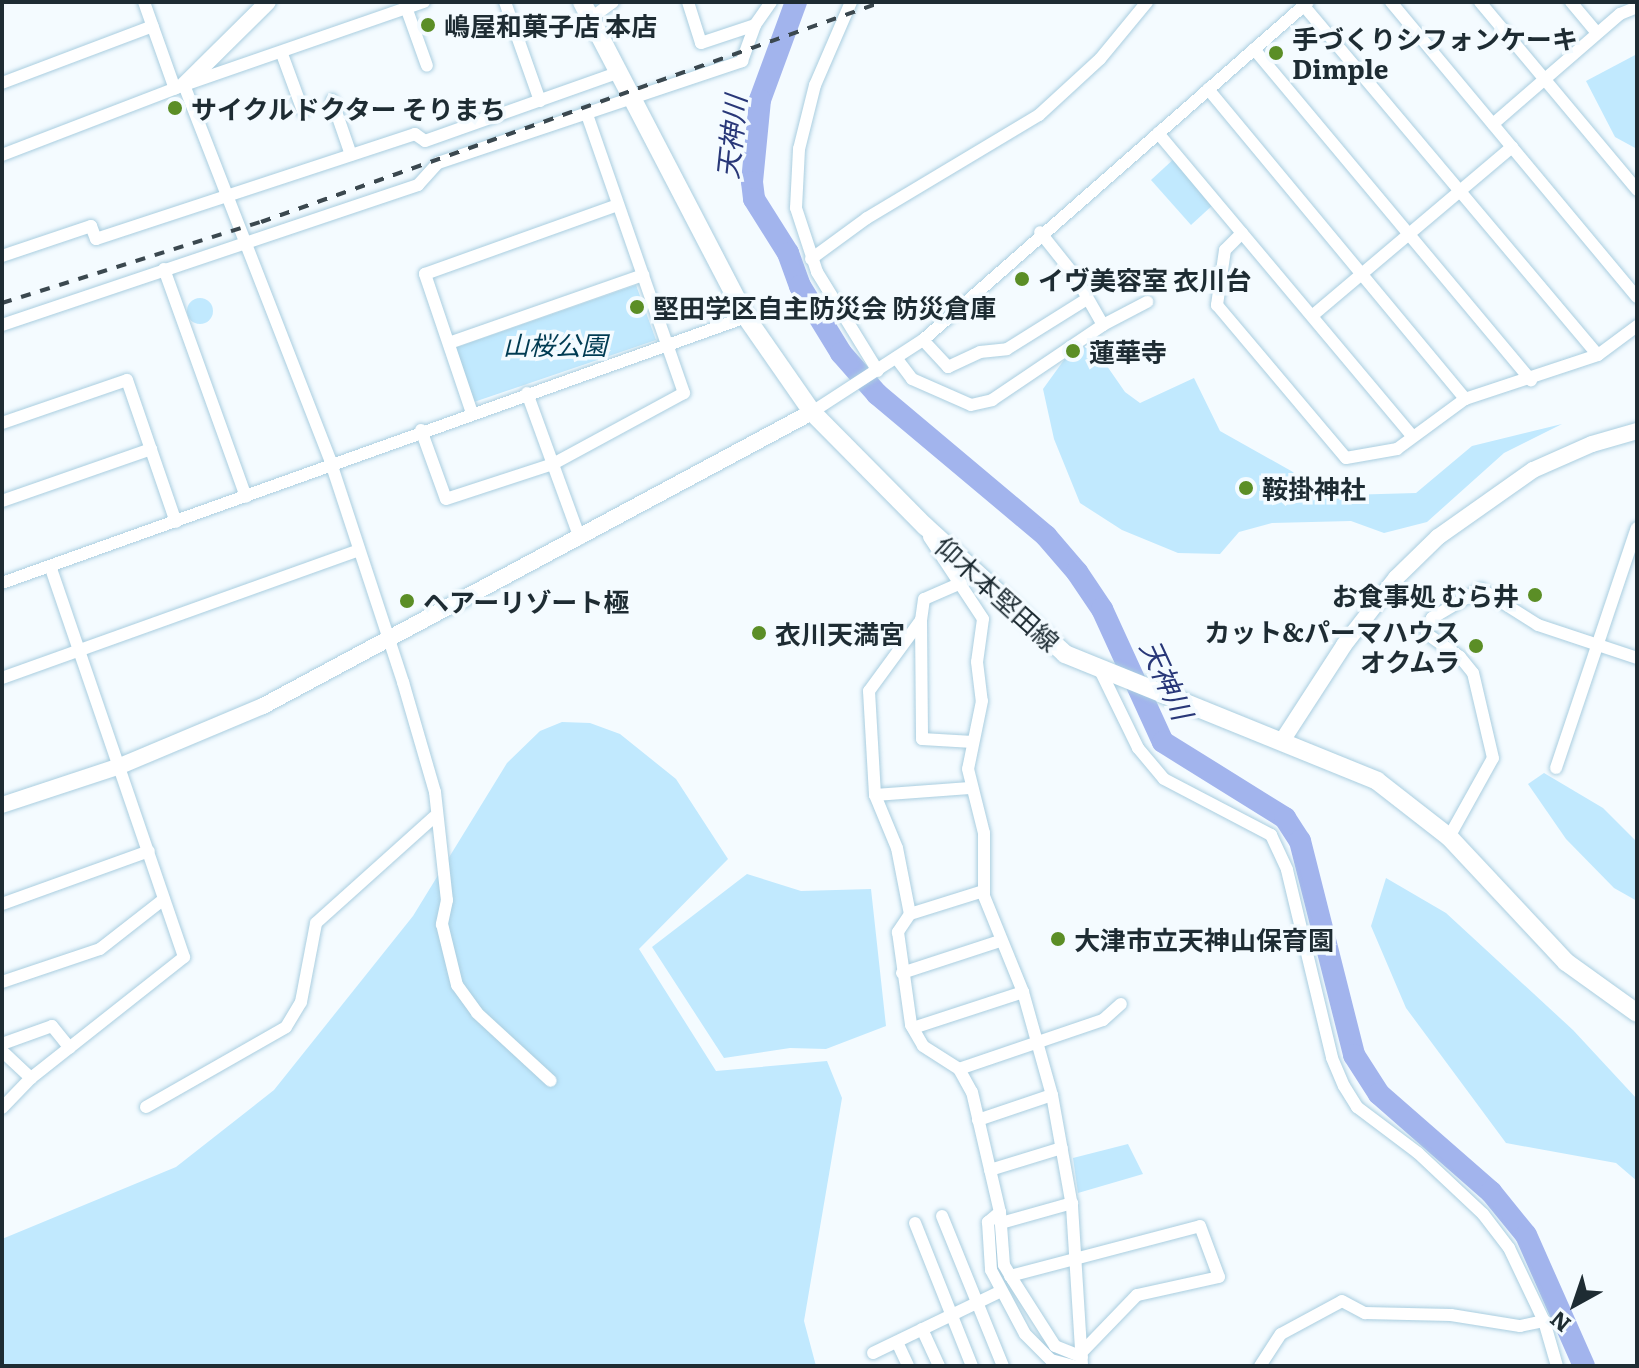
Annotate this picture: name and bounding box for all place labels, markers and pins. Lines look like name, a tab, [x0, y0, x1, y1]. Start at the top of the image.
place label: 嶋屋和菓子店 本店	[444, 9, 657, 41]
marker: 嶋屋和菓子店 本店	[419, 16, 437, 34]
place label: 手づくりシフォンケーキ Dimple	[1292, 22, 1578, 84]
marker: 手づくりシフォンケーキ Dimple	[1267, 44, 1285, 62]
place label: サイクルドクター そりまち	[191, 92, 508, 124]
marker: サイクルドクター そりまち	[166, 99, 184, 117]
place label: イヴ美容室 衣川台	[1038, 263, 1251, 295]
marker: イヴ美容室 衣川台	[1013, 270, 1031, 288]
place label: 堅田学区自主防災会 防災倉庫	[653, 291, 996, 323]
marker: 堅田学区自主防災会 防災倉庫	[628, 298, 646, 316]
place label: 蓮華寺	[1089, 335, 1167, 367]
marker: 蓮華寺	[1064, 342, 1082, 360]
place label: 鞍掛神社	[1262, 472, 1366, 504]
marker: 鞍掛神社	[1237, 479, 1255, 497]
place label: お食事処 むら井	[1332, 579, 1519, 611]
place label: ヘアーリゾート極	[423, 585, 629, 617]
marker: お食事処 むら井	[1526, 586, 1544, 604]
marker: ヘアーリゾート極	[398, 592, 416, 610]
place label: カット&パーマハウス オクムラ	[1204, 615, 1460, 676]
place label: 衣川天満宮	[775, 617, 905, 649]
marker: 衣川天満宮	[750, 624, 768, 642]
marker: カット&パーマハウス オクムラ	[1467, 637, 1485, 655]
place label: 大津市立天神山保育園	[1074, 923, 1334, 955]
marker: 大津市立天神山保育園	[1049, 930, 1067, 948]

